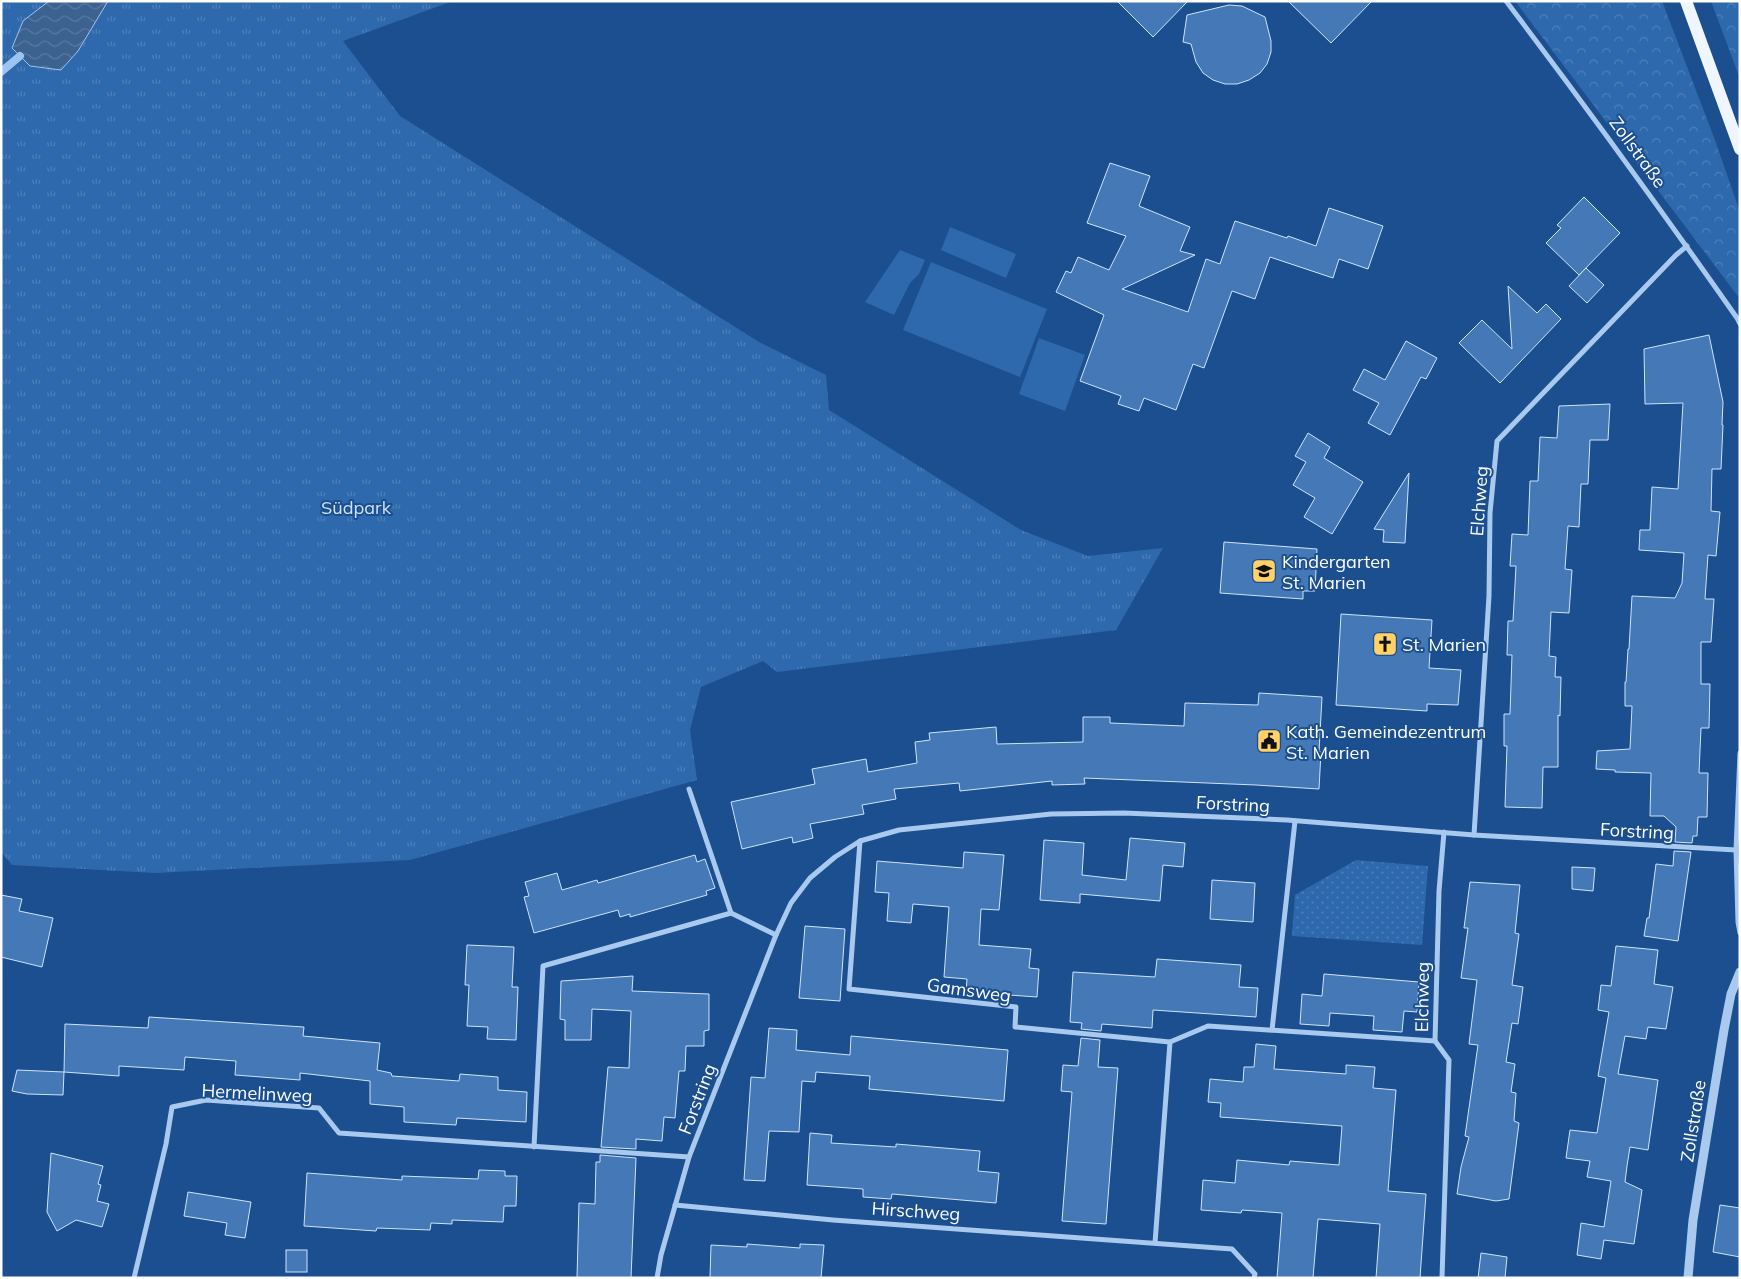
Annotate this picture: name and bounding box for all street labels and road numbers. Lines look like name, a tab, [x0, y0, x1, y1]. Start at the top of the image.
street label: Zollstraße	[1604, 112, 1672, 192]
street label: Elchweg	[1465, 465, 1493, 537]
street label: Forstring	[1196, 791, 1270, 817]
street label: Forstring	[1600, 818, 1674, 844]
street label: Elchweg	[1410, 962, 1434, 1032]
street label: Gamsweg	[925, 973, 1013, 1007]
street label: Forstring	[673, 1060, 721, 1138]
street label: Zollstraße	[1675, 1078, 1711, 1164]
street label: Hermelinweg	[201, 1079, 313, 1107]
street label: Hirschweg	[871, 1196, 961, 1226]

